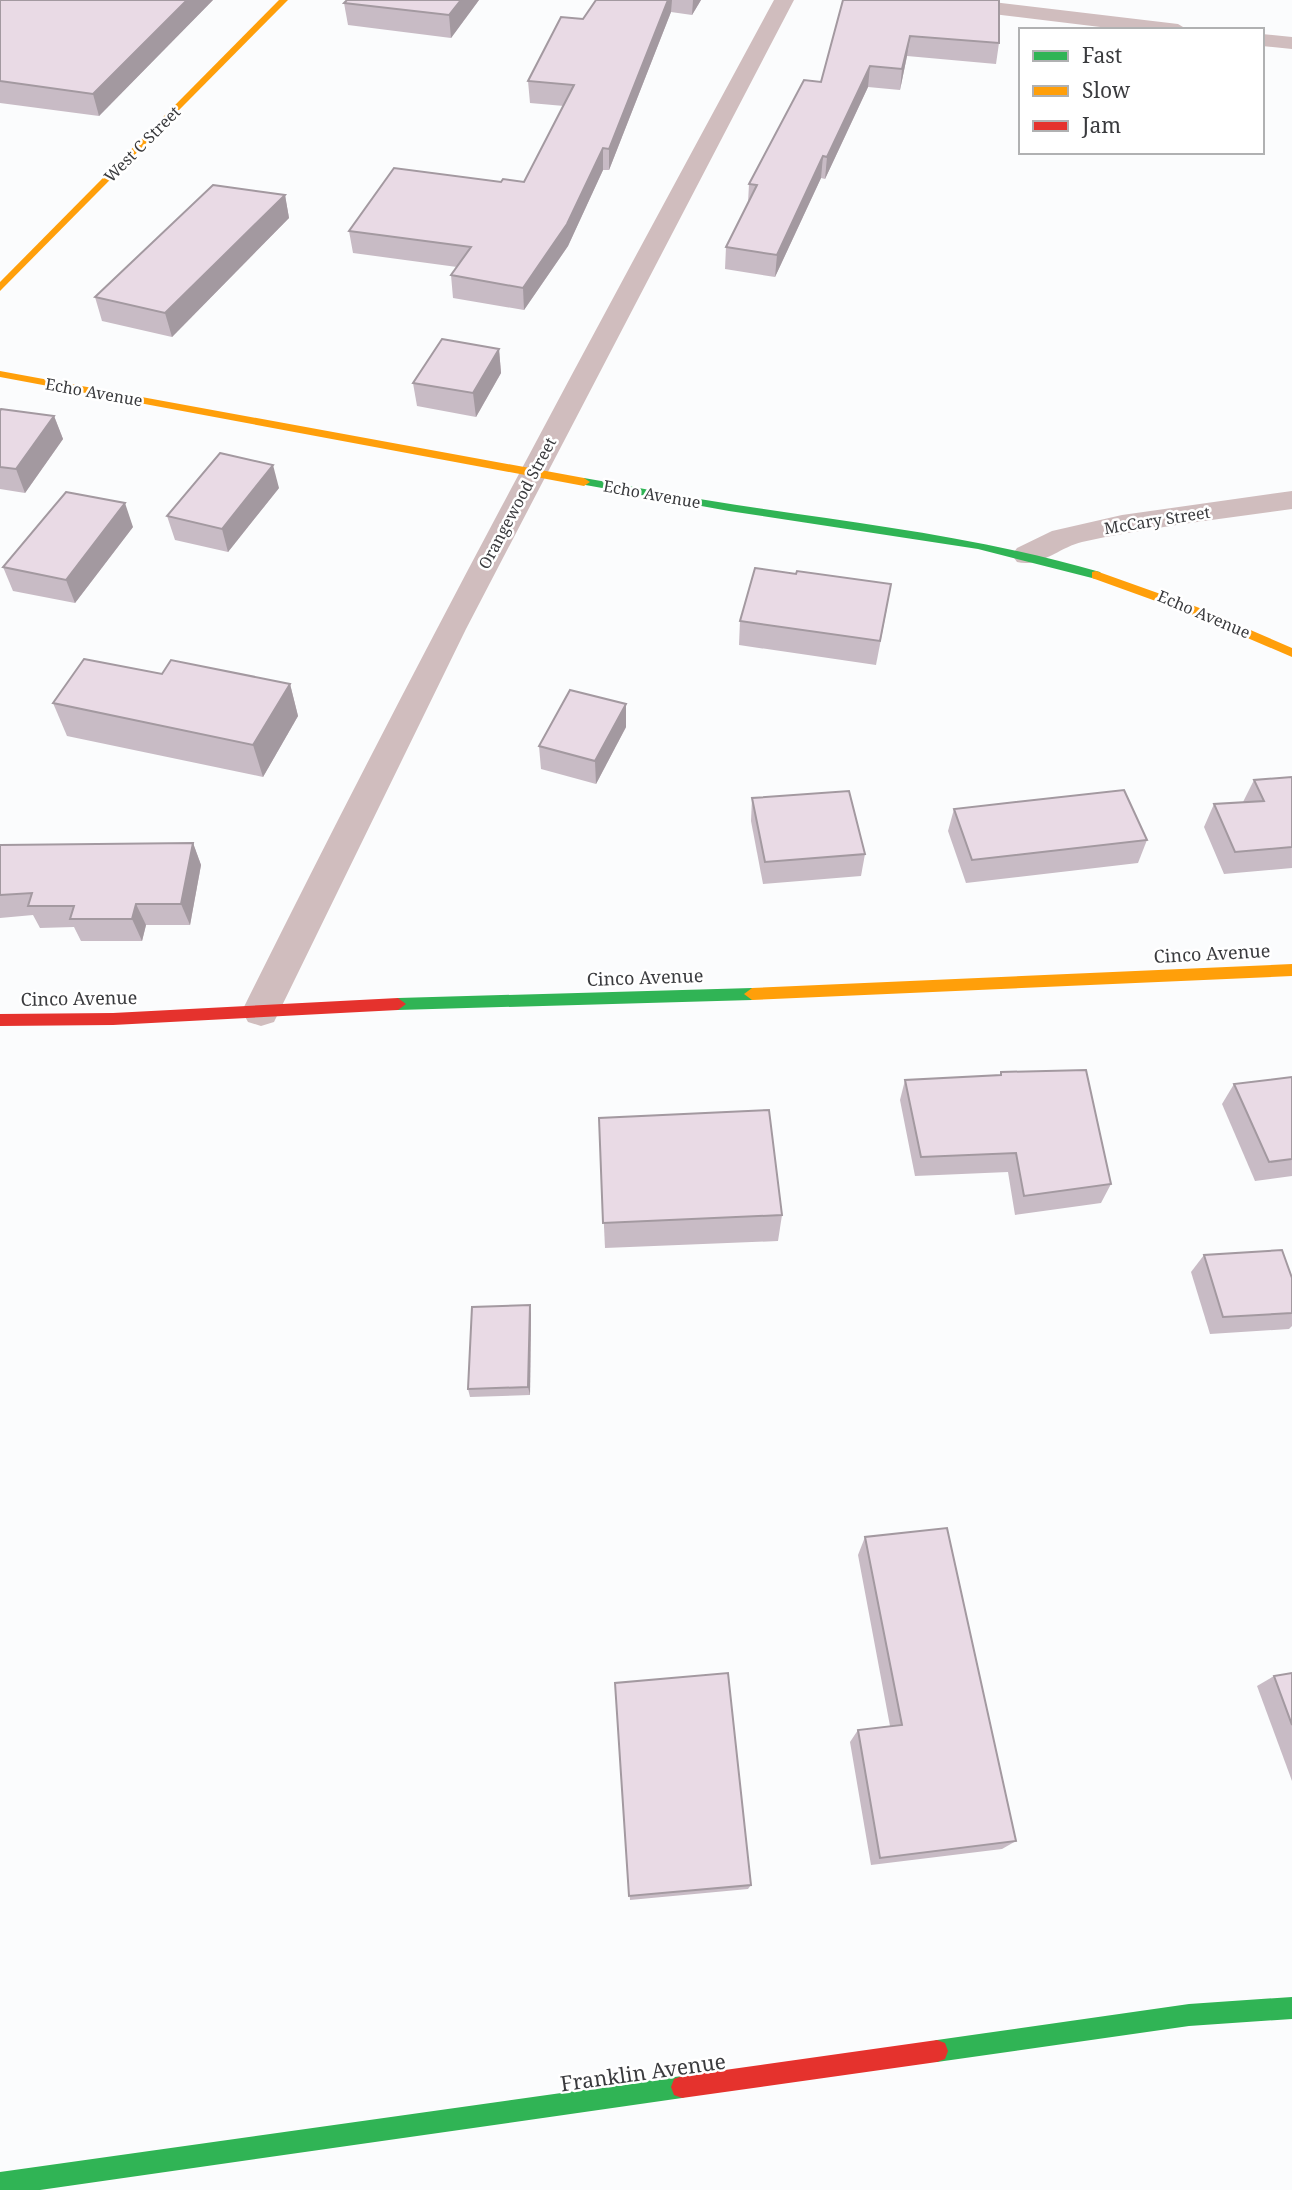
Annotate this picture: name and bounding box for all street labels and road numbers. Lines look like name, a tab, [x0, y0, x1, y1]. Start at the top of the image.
street label: West C Street	[99, 101, 185, 187]
street label: Echo Avenue	[44, 373, 144, 411]
street label: Orangewood Street	[473, 433, 561, 573]
street label: Echo Avenue	[602, 475, 702, 513]
street label: McCary Street	[1102, 501, 1212, 539]
street label: Echo Avenue	[1154, 585, 1254, 643]
street label: Cinco Avenue	[1153, 938, 1271, 968]
street label: Cinco Avenue	[586, 963, 704, 991]
street label: Cinco Avenue	[20, 985, 138, 1011]
street label: Franklin Avenue	[558, 2047, 727, 2097]

